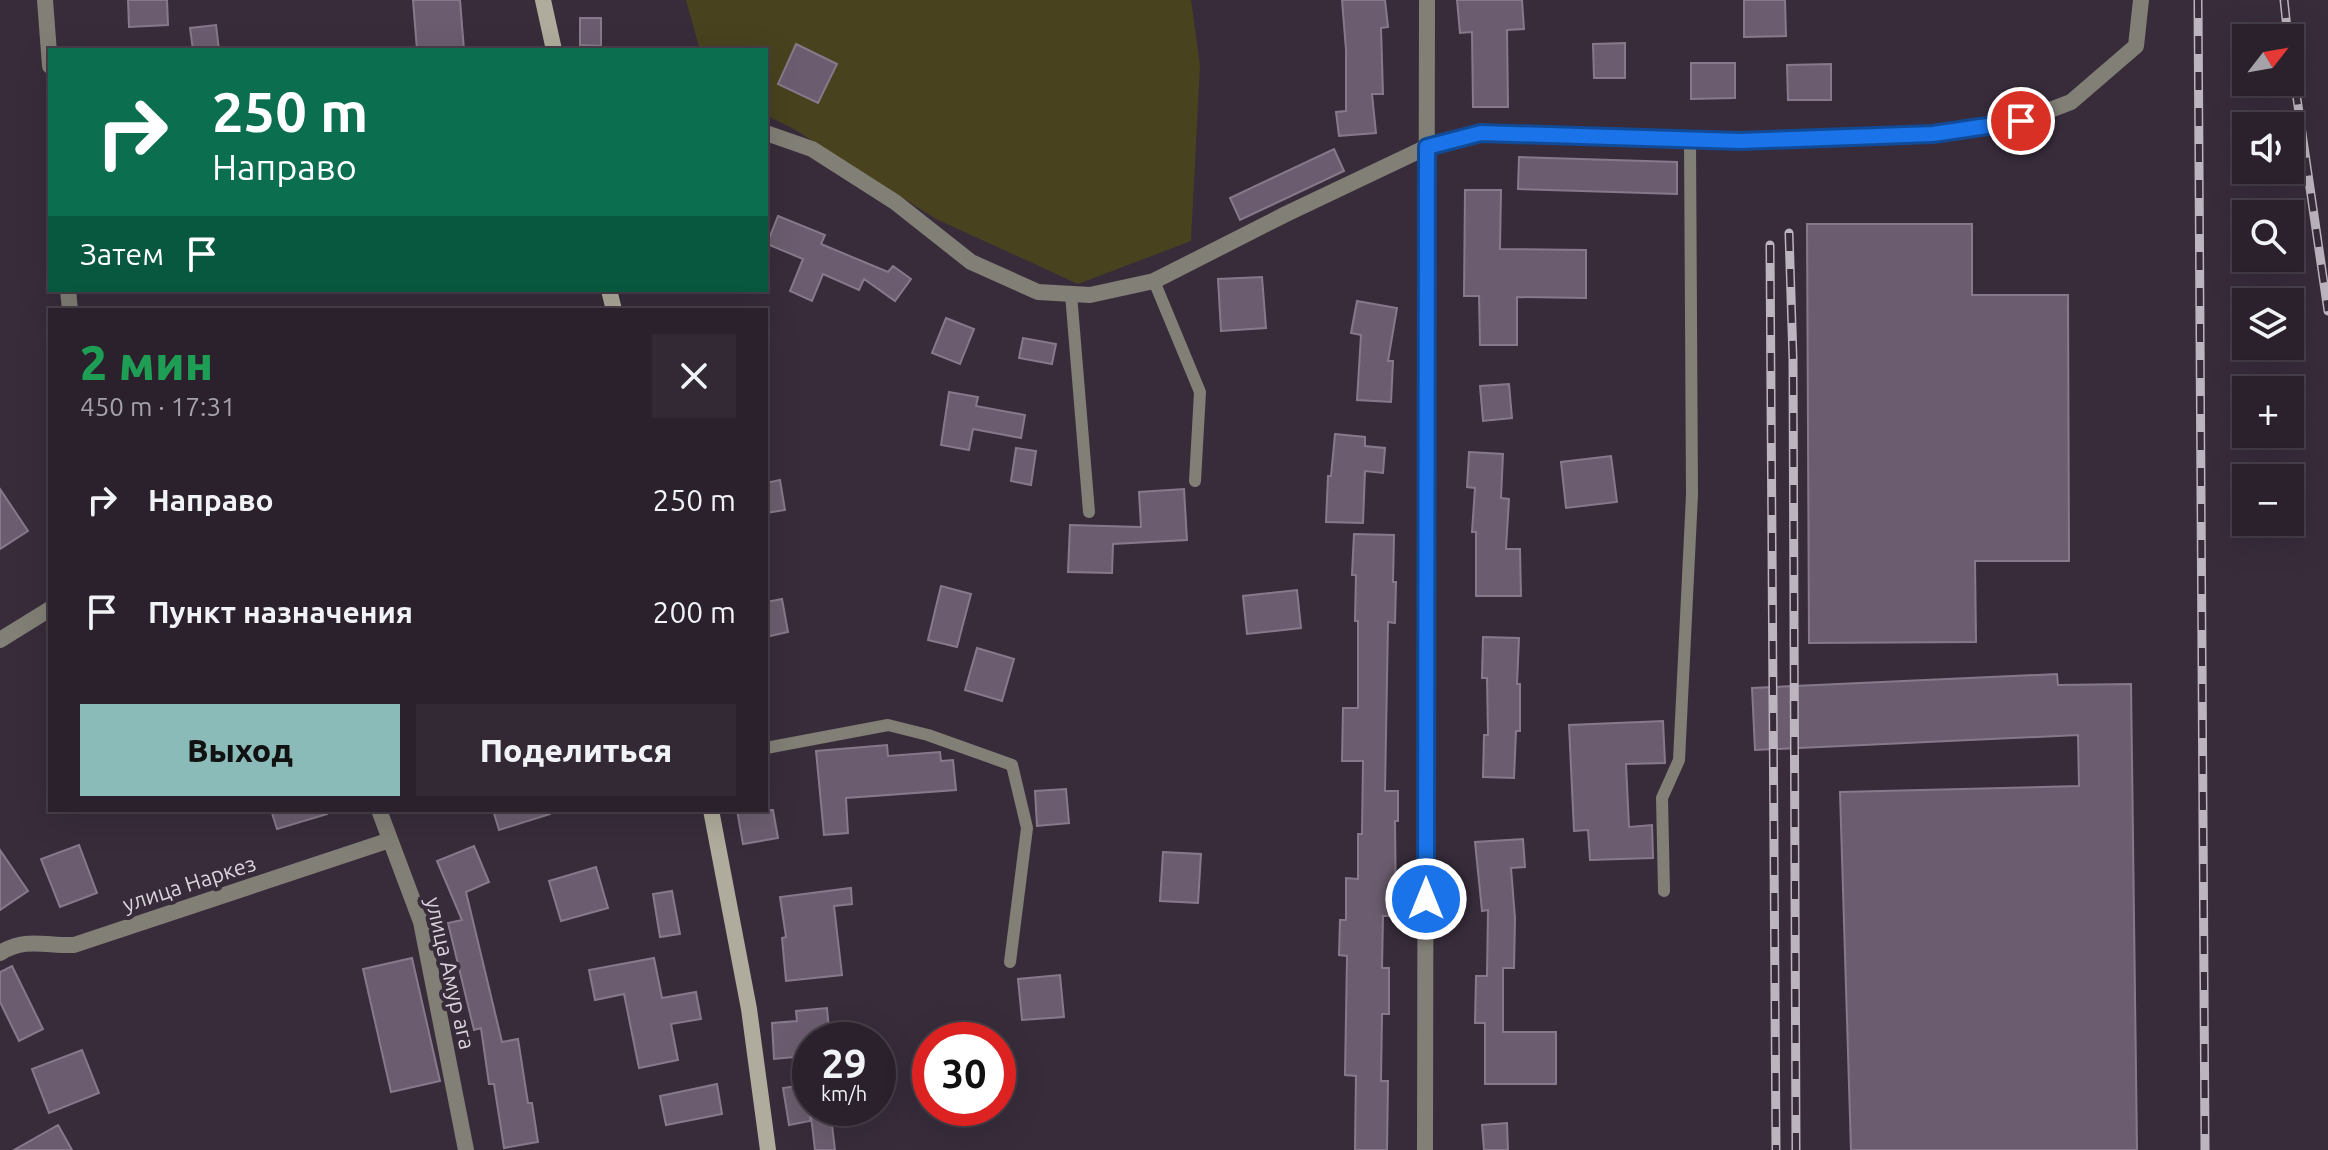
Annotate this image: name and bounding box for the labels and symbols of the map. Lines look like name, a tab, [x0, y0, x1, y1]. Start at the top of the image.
north arrow	[2232, 24, 2304, 96]
pin	[1987, 87, 2055, 155]
street label: улица Наркез	[119, 850, 259, 916]
position arrow	[1384, 857, 1468, 941]
street label: улица Амур ага	[421, 894, 481, 1052]
speed limit sign: 30	[912, 1022, 1016, 1126]

